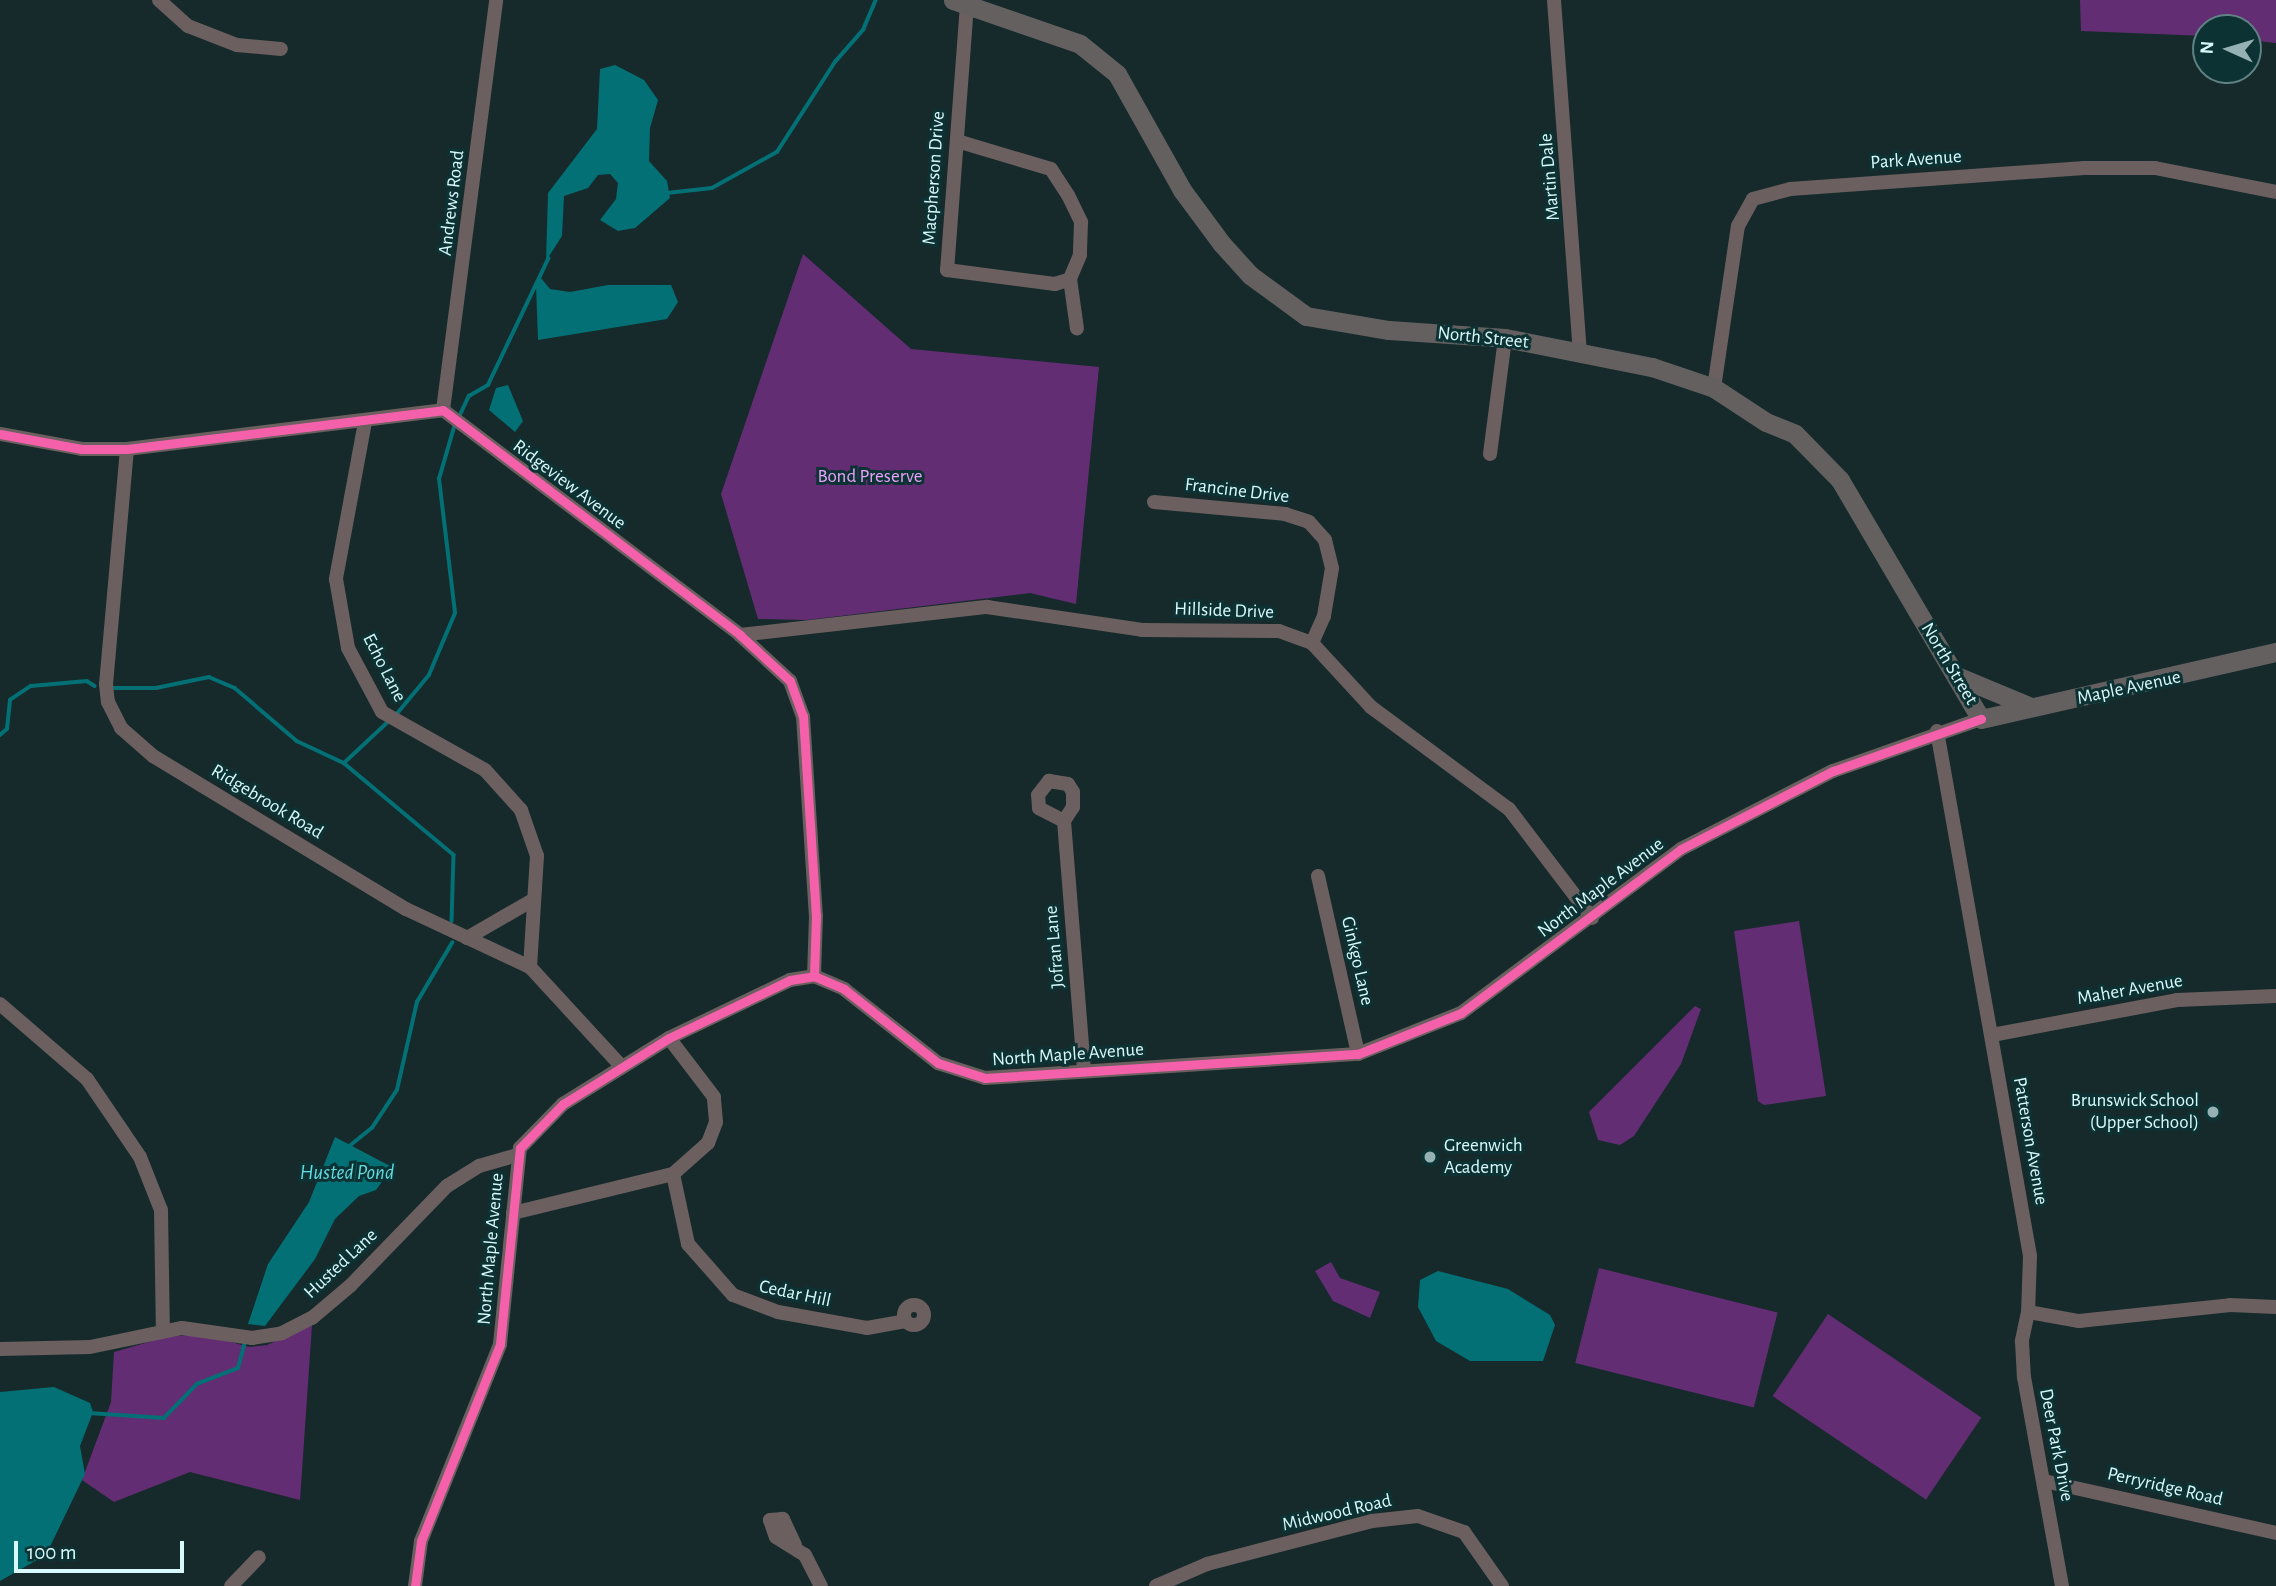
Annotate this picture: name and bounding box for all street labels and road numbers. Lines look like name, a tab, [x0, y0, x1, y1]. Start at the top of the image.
street label: Macpherson Drive	[918, 110, 950, 246]
street label: Martin Dale	[1535, 132, 1565, 222]
street label: Park Avenue	[1870, 145, 1962, 175]
street label: Andrews Road	[434, 149, 470, 257]
street label: North Street	[1436, 322, 1530, 354]
street label: Ridgeview Avenue	[508, 435, 630, 535]
street label: Francine Drive	[1183, 473, 1291, 509]
street label: Hillside Drive	[1174, 598, 1274, 624]
street label: North Street	[1916, 619, 1982, 709]
street label: Echo Lane	[357, 630, 411, 706]
street label: Maple Avenue	[2075, 666, 2183, 710]
street label: Ridgebrook Road	[207, 760, 327, 844]
street label: North Maple Avenue	[1533, 833, 1669, 943]
street label: Jofran Lane	[1040, 905, 1070, 989]
street label: Ginkgo Lane	[1336, 914, 1378, 1008]
street label: Maher Avenue	[2075, 969, 2185, 1011]
street label: North Maple Avenue	[991, 1038, 1145, 1072]
street label: Patterson Avenue	[2008, 1075, 2052, 1207]
street label: North Maple Avenue	[473, 1172, 509, 1326]
street label: Husted Lane	[300, 1224, 382, 1304]
street label: Cedar Hill	[757, 1275, 833, 1313]
street label: Deer Park Drive	[2034, 1387, 2078, 1503]
street label: Perryridge Road	[2105, 1463, 2225, 1511]
street label: Midwood Road	[1280, 1489, 1394, 1537]

